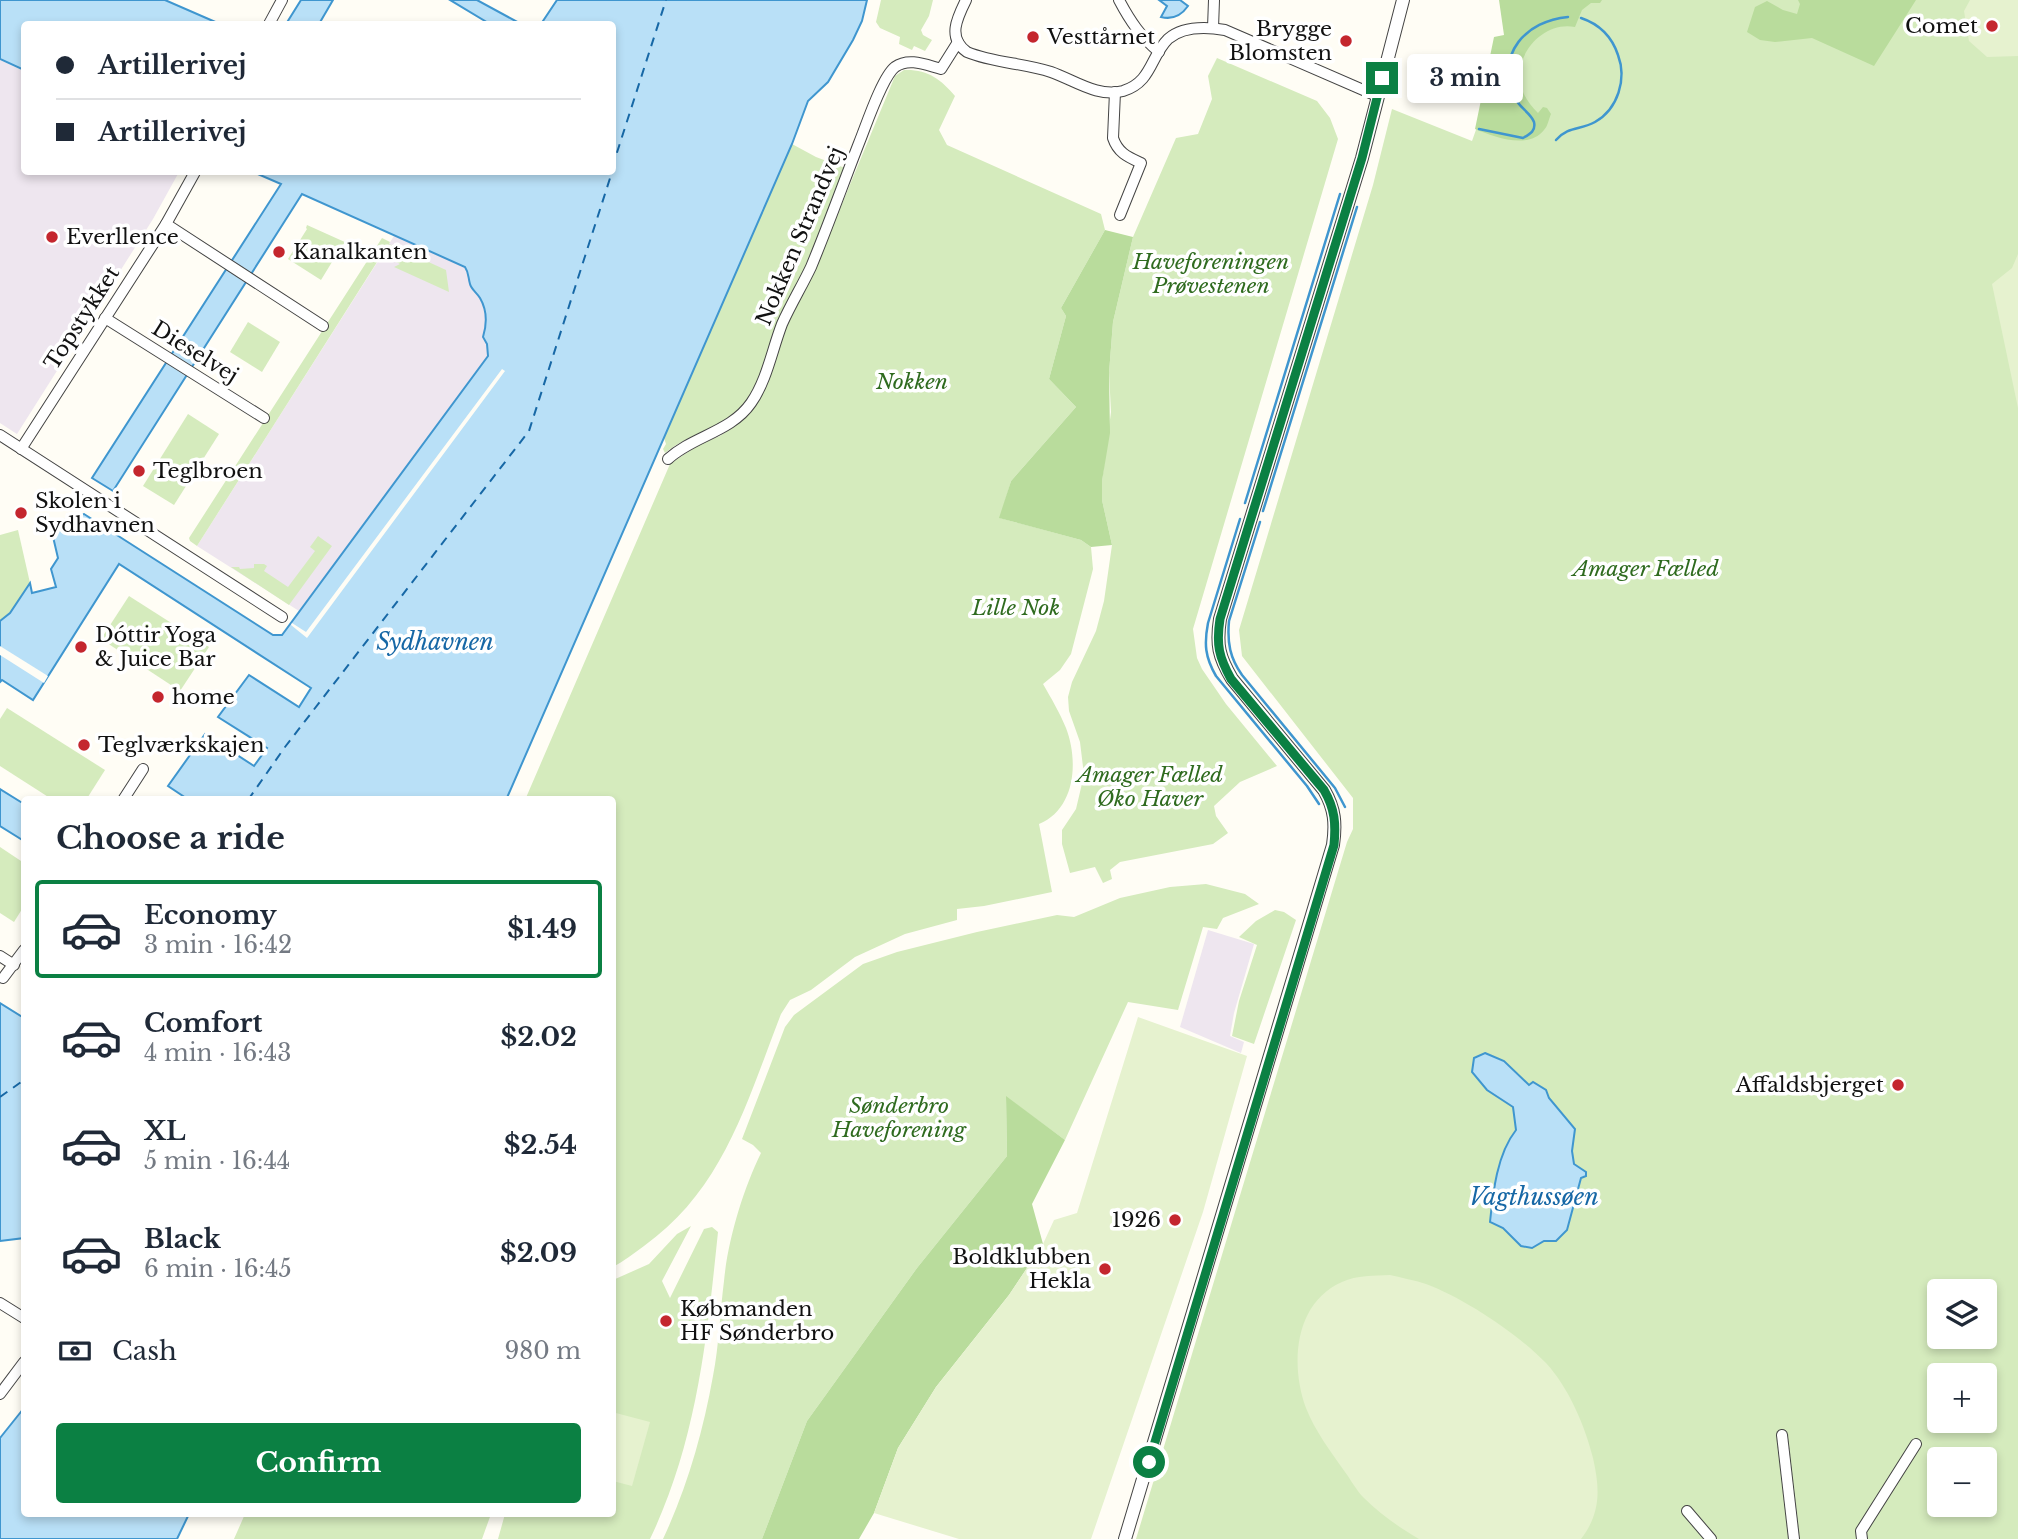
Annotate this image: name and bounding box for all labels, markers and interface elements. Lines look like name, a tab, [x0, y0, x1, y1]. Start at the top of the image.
place label: Comet	[1905, 13, 1978, 39]
place label: Brygge Blomsten	[1229, 16, 1332, 66]
marker: Comet	[1984, 18, 2000, 34]
place label: Vesttårnet	[1046, 24, 1155, 50]
marker: Vesttårnet	[1025, 29, 1041, 45]
marker: Brygge Blomsten	[1338, 33, 1354, 49]
text: Artillerivej	[98, 49, 247, 81]
callout: 3 min	[1406, 54, 1522, 102]
route end	[1366, 62, 1398, 94]
text: 3 min	[1429, 64, 1501, 92]
text: Artillerivej	[98, 116, 247, 148]
street label: Nokken Strandvej	[751, 143, 849, 329]
place label: Everllence	[66, 224, 179, 250]
marker: Everllence	[44, 229, 60, 245]
place label: Kanalkanten	[293, 239, 427, 265]
marker: Kanalkanten	[271, 244, 287, 260]
park label: Haveforeningen Prøvestenen	[1132, 249, 1289, 299]
street label: Topstykket	[39, 261, 125, 375]
street label: Dieselvej	[147, 315, 243, 389]
park label: Nokken	[875, 369, 948, 395]
place label: Teglbroen	[153, 458, 263, 484]
marker: Teglbroen	[131, 463, 147, 479]
place label: Skolen i Sydhavnen	[35, 488, 155, 538]
marker: Skolen i Sydhavnen	[13, 505, 29, 521]
park label: Amager Fælled	[1570, 556, 1719, 582]
park label: Lille Nok	[971, 595, 1060, 621]
place label: Dóttir Yoga & Juice Bar	[95, 622, 217, 672]
water label: Sydhavnen	[376, 628, 494, 656]
marker: Dóttir Yoga & Juice Bar	[73, 639, 89, 655]
place label: home	[172, 684, 235, 710]
marker: home	[150, 689, 166, 705]
place label: Teglværkskajen	[98, 732, 264, 758]
marker: Teglværkskajen	[76, 737, 92, 753]
park label: Amager Fælled Øko Haver	[1074, 762, 1223, 812]
text: Choose a ride	[56, 818, 285, 858]
icon: car	[60, 898, 123, 961]
text: Economy	[144, 899, 277, 931]
text: $1.49	[507, 913, 577, 945]
text: 3 min · 16:42	[144, 931, 292, 959]
icon: car	[60, 1006, 123, 1069]
text: Comfort	[144, 1007, 262, 1039]
text: $2.02	[501, 1021, 577, 1053]
text: 4 min · 16:43	[144, 1039, 291, 1067]
place label: Affaldsbjerget	[1735, 1072, 1884, 1098]
marker: Affaldsbjerget	[1890, 1077, 1906, 1093]
park label: Sønderbro Haveforening	[831, 1093, 967, 1143]
icon: car	[60, 1114, 123, 1177]
text: XL	[144, 1115, 186, 1147]
text: $2.54	[504, 1129, 577, 1161]
text: 5 min · 16:44	[144, 1147, 290, 1175]
water label: Vagthussøen	[1469, 1183, 1599, 1211]
place label: 1926	[1112, 1207, 1161, 1233]
marker: 1926	[1167, 1212, 1183, 1228]
icon: car	[60, 1222, 123, 1285]
text: Black	[144, 1223, 221, 1255]
text: $2.09	[500, 1237, 577, 1269]
place label: Boldklubben Hekla	[952, 1244, 1091, 1294]
text: 6 min · 16:45	[144, 1255, 292, 1283]
marker: Boldklubben Hekla	[1097, 1261, 1113, 1277]
map controls	[1927, 1279, 1997, 1517]
button: layers	[1927, 1279, 1997, 1349]
place label: Købmanden HF Sønderbro	[680, 1296, 834, 1346]
marker: Købmanden HF Sønderbro	[658, 1313, 674, 1329]
icon: cash	[56, 1332, 94, 1370]
text: Cash	[112, 1335, 177, 1367]
text: 980 m	[505, 1337, 581, 1365]
button: +	[1927, 1363, 1997, 1433]
button: Confirm	[56, 1423, 581, 1503]
route start	[1133, 1446, 1165, 1478]
button: −	[1927, 1447, 1997, 1517]

